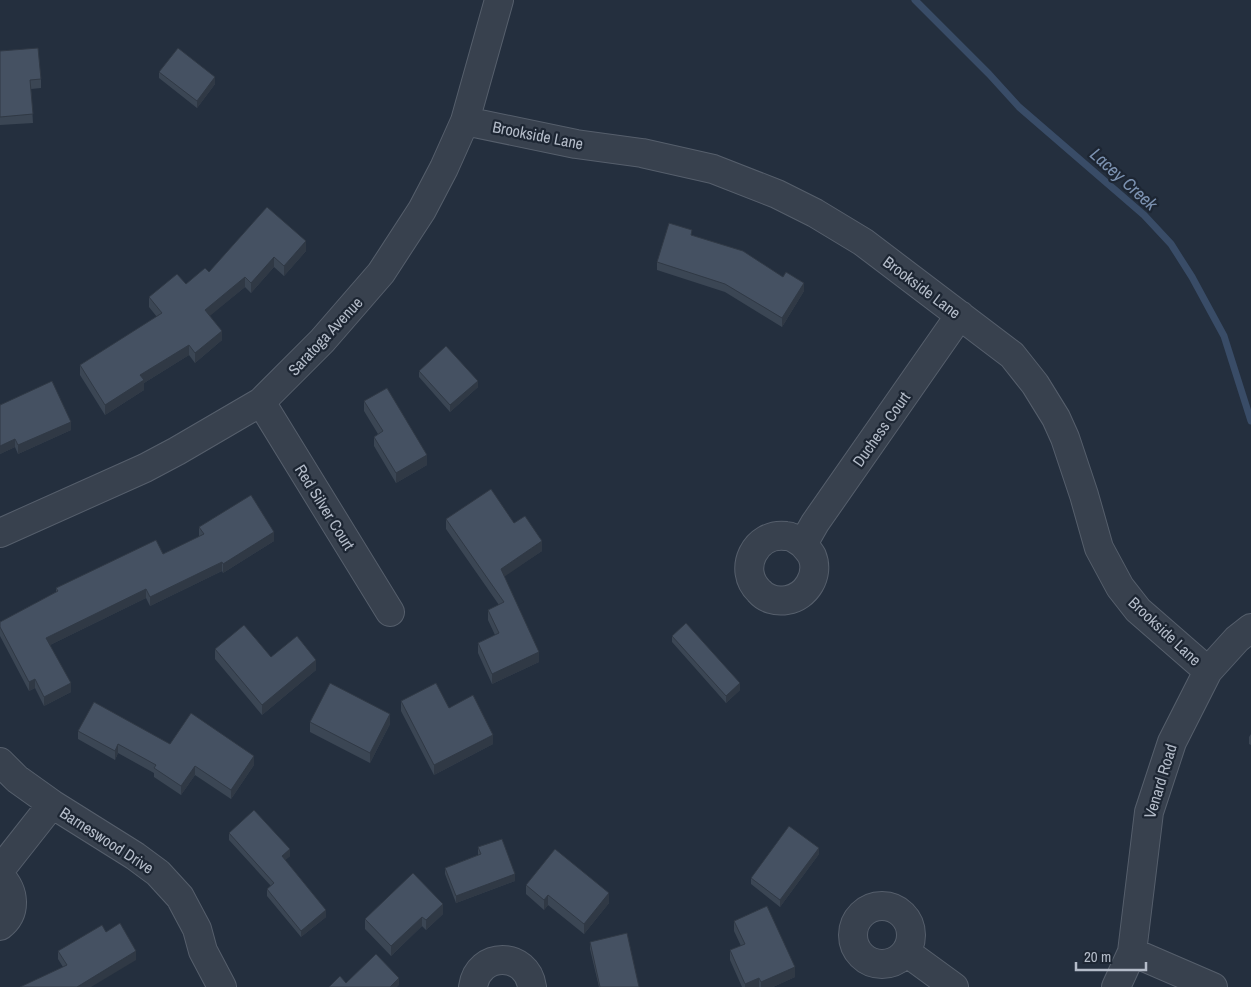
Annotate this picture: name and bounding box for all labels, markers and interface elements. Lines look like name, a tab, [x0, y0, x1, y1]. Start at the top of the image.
street label: Brookside Lane	[491, 115, 585, 155]
water label: Lacey Creek	[1085, 142, 1164, 216]
street label: Brookside Lane	[879, 251, 965, 323]
street label: Saratoga Avenue	[283, 292, 367, 380]
street label: Duchess Court	[847, 387, 915, 471]
street label: Red Silver Court	[290, 460, 360, 554]
street label: Brookside Lane	[1124, 592, 1206, 670]
street label: Venard Road	[1138, 741, 1182, 821]
street label: Barneswood Drive	[56, 801, 158, 879]
scale bar	[1076, 940, 1146, 972]
text: 20 m	[1084, 946, 1111, 967]

